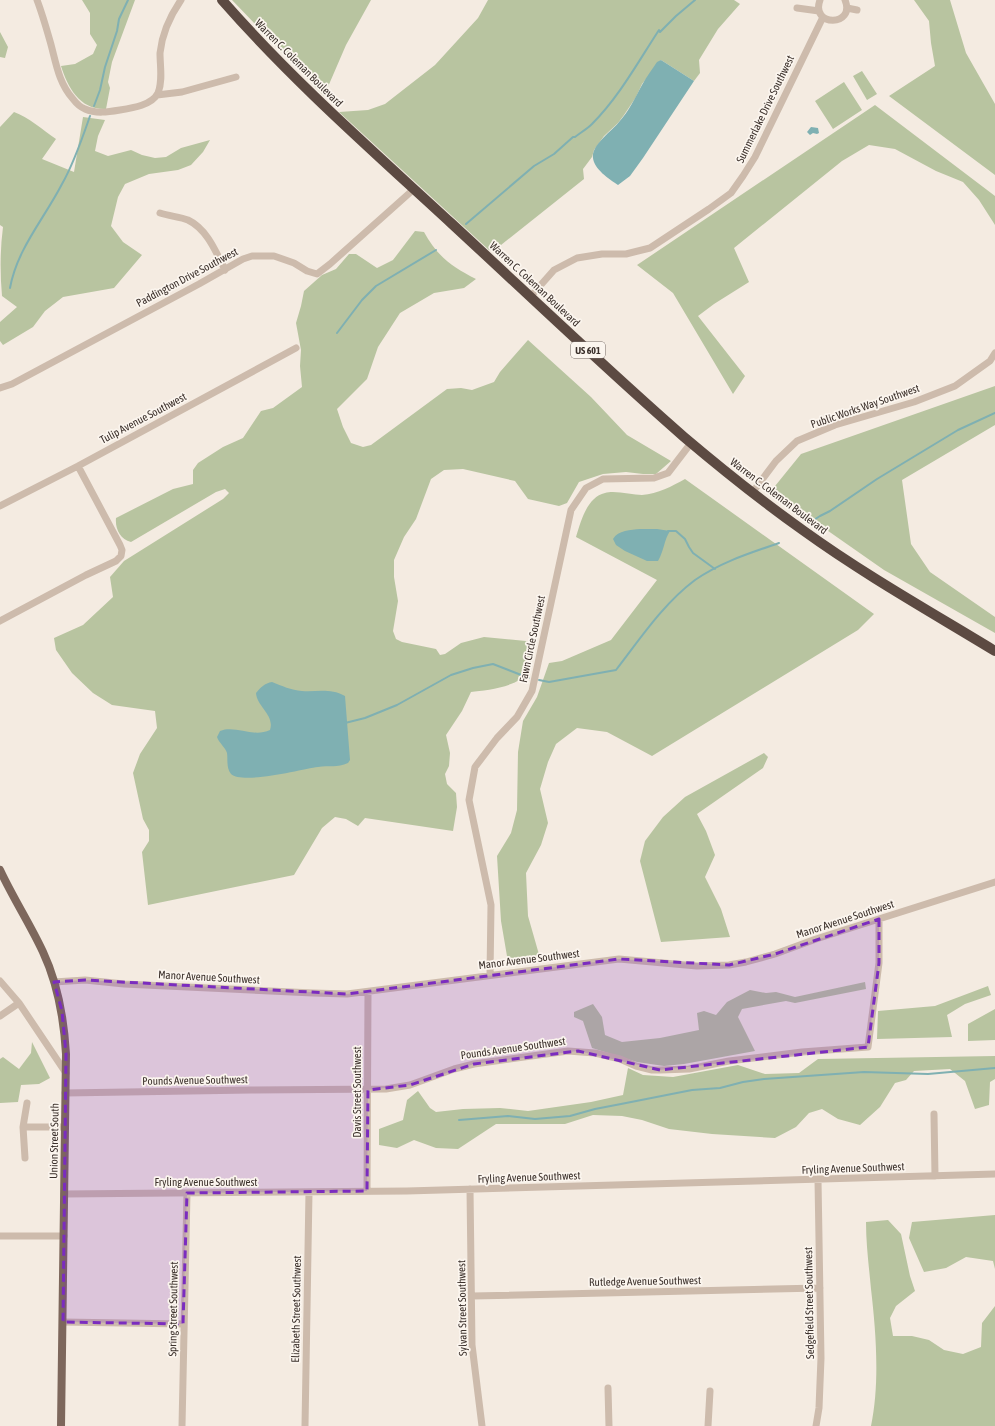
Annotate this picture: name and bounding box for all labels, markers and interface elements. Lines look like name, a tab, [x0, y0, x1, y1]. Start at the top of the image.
street label: Warren C. Coleman Boulevard	[253, 17, 345, 109]
street label: Summerlake Drive Southwest	[734, 53, 796, 165]
street label: Warren C. Coleman Boulevard	[488, 239, 582, 329]
street label: Paddington Drive Southwest	[134, 245, 240, 309]
road number: US 601	[571, 342, 605, 358]
street label: Public Works Way Southwest	[809, 382, 921, 430]
street label: Tulip Avenue Southwest	[98, 390, 188, 446]
street label: Warren C. Coleman Boulevard	[728, 455, 830, 537]
street label: Fawn Circle Southwest	[517, 594, 547, 684]
street label: Manor Avenue Southwest	[795, 898, 895, 940]
street label: Manor Avenue Southwest	[478, 947, 580, 971]
street label: Manor Avenue Southwest	[158, 968, 260, 986]
street label: Pounds Avenue Southwest	[460, 1035, 566, 1061]
street label: Davis Street Southwest	[351, 1046, 363, 1138]
street label: Pounds Avenue Southwest	[142, 1073, 248, 1087]
street label: Union Street South	[47, 1103, 61, 1179]
street label: Fryling Avenue Southwest	[801, 1160, 905, 1176]
street label: Fryling Avenue Southwest	[477, 1169, 581, 1185]
street label: Fryling Avenue Southwest	[154, 1176, 258, 1188]
street label: Sedgefield Street Southwest	[802, 1247, 816, 1359]
street label: Elizabeth Street Southwest	[289, 1255, 303, 1363]
street label: Sylvan Street Southwest	[455, 1260, 469, 1356]
street label: Spring Street Southwest	[166, 1261, 180, 1357]
street label: Rutledge Avenue Southwest	[589, 1274, 701, 1288]

